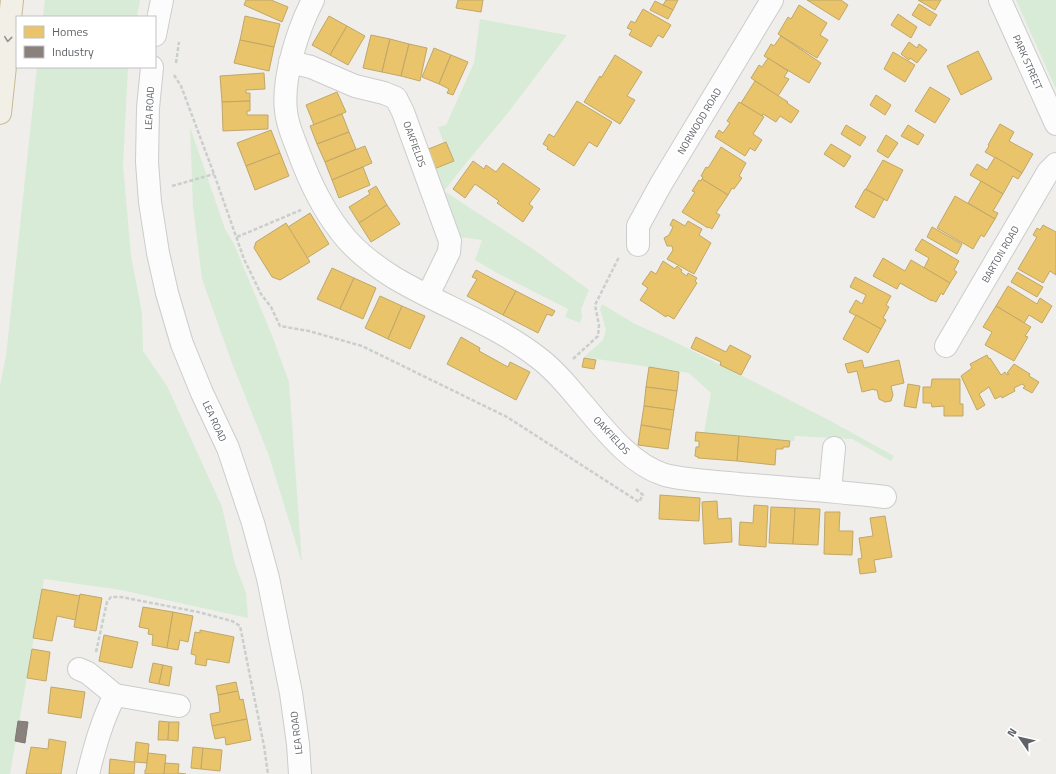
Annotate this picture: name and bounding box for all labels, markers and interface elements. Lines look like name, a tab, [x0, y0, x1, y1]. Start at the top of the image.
legend	[16, 16, 156, 68]
text: Homes	[52, 22, 88, 41]
street label: PARK STREET	[1009, 32, 1047, 93]
one-way arrow	[4, 36, 13, 42]
text: Industry	[52, 42, 94, 61]
street label: NORWOOD ROAD	[674, 85, 725, 157]
street label: LEA ROAD	[141, 86, 158, 130]
street label: OAKFIELDS	[399, 119, 430, 169]
street label: BARTON ROAD	[978, 223, 1023, 286]
street label: LEA ROAD	[199, 398, 231, 444]
street label: OAKFIELDS	[590, 413, 634, 458]
street label: LEA ROAD	[286, 710, 307, 755]
north arrow	[1000, 718, 1040, 758]
text: N	[1003, 725, 1020, 740]

